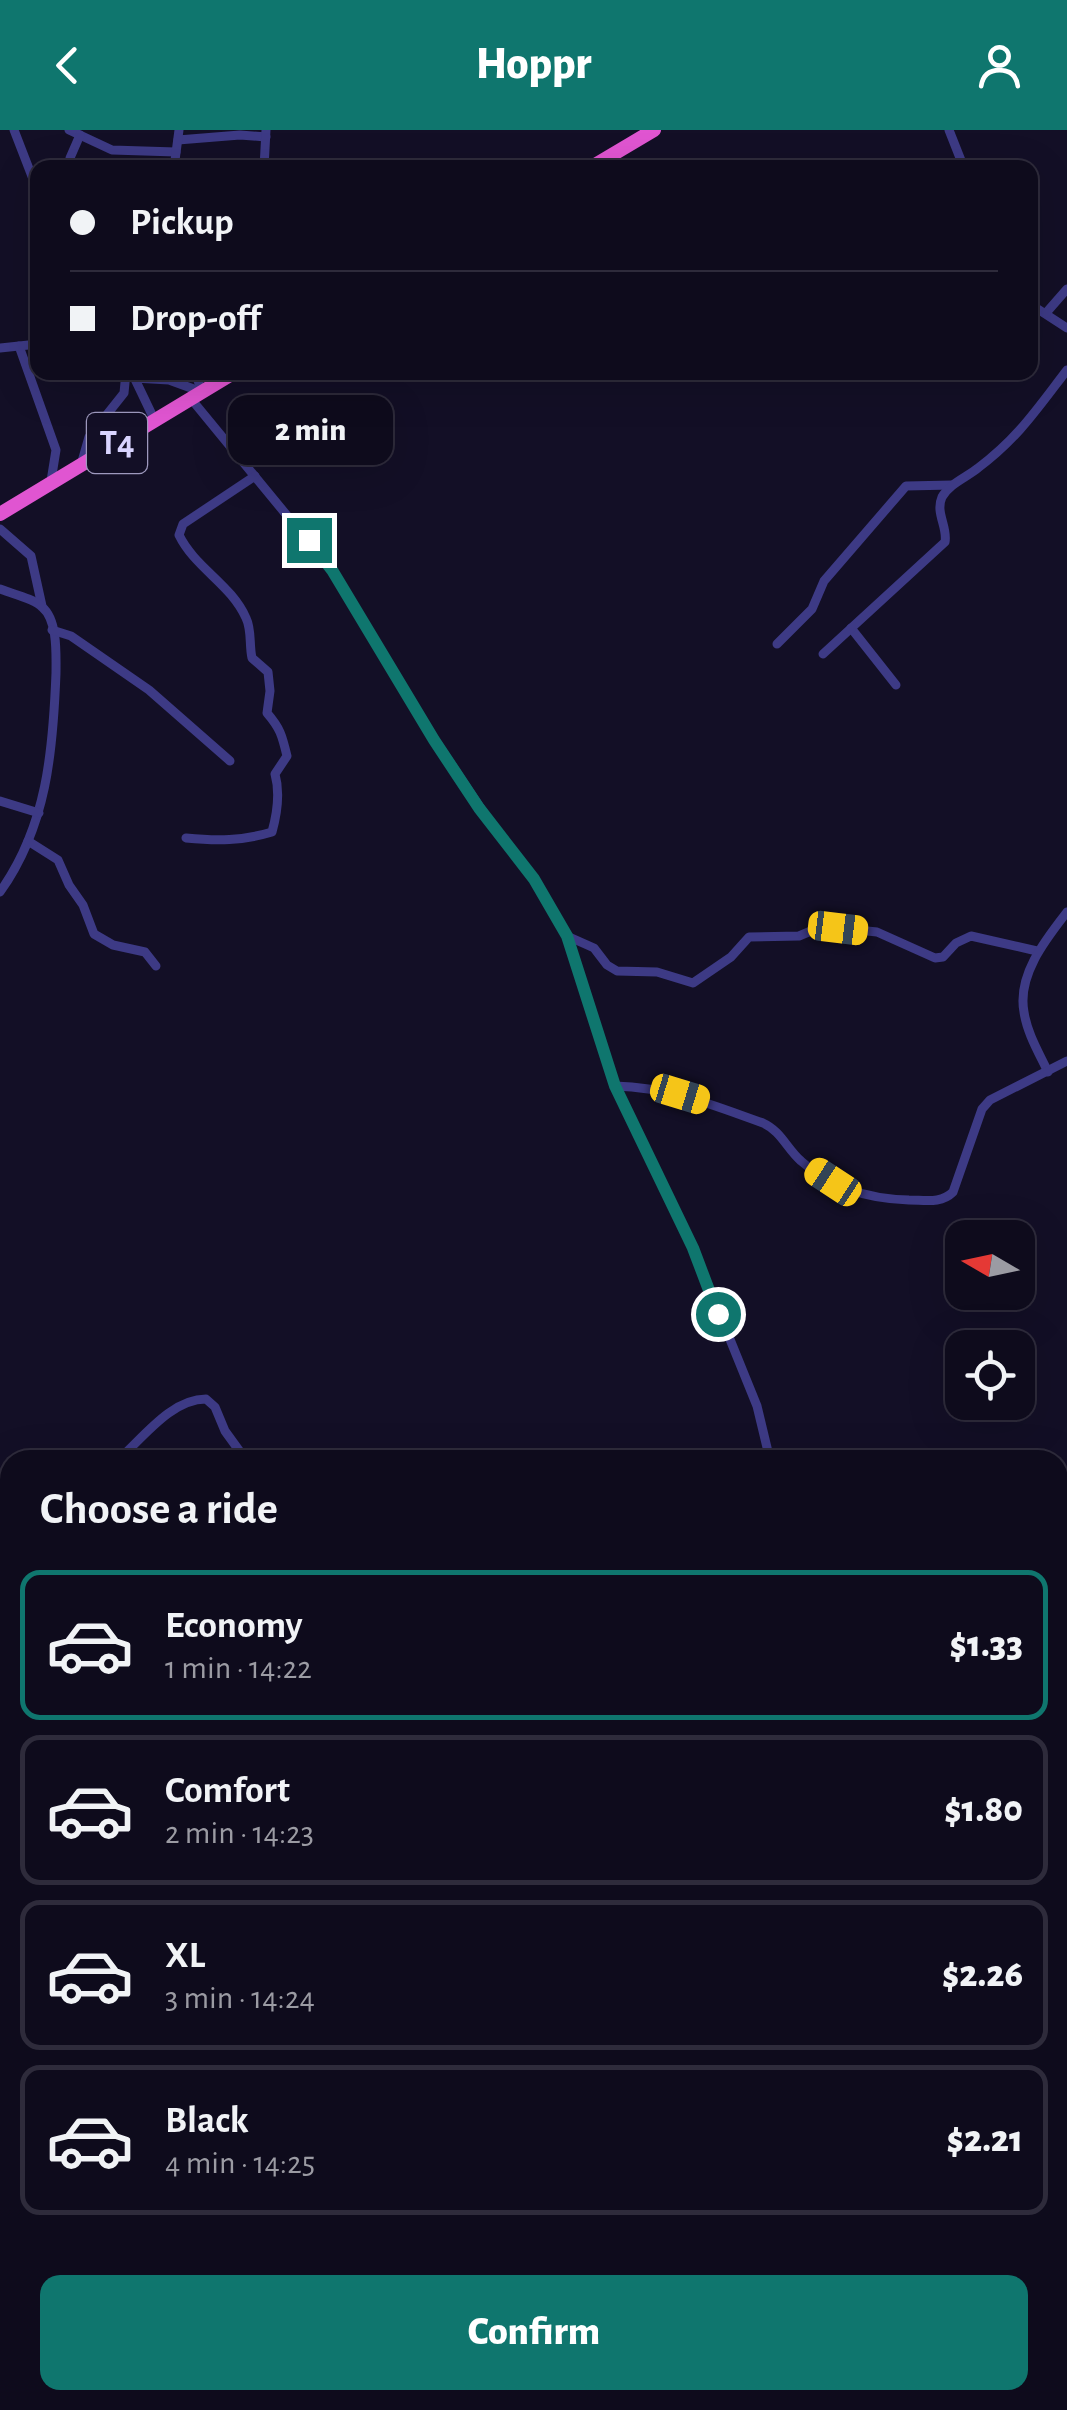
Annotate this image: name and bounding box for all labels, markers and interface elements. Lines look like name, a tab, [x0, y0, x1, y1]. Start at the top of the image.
icon: back	[40, 38, 95, 93]
icon: person	[972, 38, 1027, 93]
text: Hoppr	[475, 42, 592, 87]
text: Pickup	[130, 204, 234, 242]
text: Drop-off	[130, 300, 261, 338]
callout: 2 min	[226, 395, 392, 465]
road number: T4	[87, 413, 147, 473]
text: 2 min	[275, 414, 346, 446]
route end	[287, 518, 332, 563]
car	[806, 909, 870, 947]
car	[647, 1071, 713, 1117]
car	[800, 1153, 866, 1211]
north arrow	[945, 1220, 1035, 1310]
map controls	[945, 1220, 1035, 1420]
route start	[696, 1292, 741, 1337]
button: locate	[945, 1330, 1035, 1420]
text: Choose a ride	[40, 1487, 278, 1532]
icon: car	[45, 1600, 135, 1690]
text: Economy	[165, 1607, 303, 1645]
text: $1.33	[950, 1626, 1023, 1664]
text: 1 min · 14:22	[165, 1652, 312, 1684]
icon: car	[45, 1765, 135, 1855]
text: Comfort	[165, 1772, 290, 1810]
text: $1.80	[944, 1791, 1023, 1829]
text: 2 min · 14:23	[165, 1817, 314, 1849]
icon: car	[45, 1930, 135, 2020]
text: XL	[165, 1937, 205, 1975]
text: $2.26	[942, 1956, 1023, 1994]
text: 3 min · 14:24	[165, 1982, 315, 2014]
icon: car	[45, 2095, 135, 2185]
text: Black	[165, 2102, 249, 2140]
text: $2.21	[947, 2121, 1023, 2159]
text: 4 min · 14:25	[165, 2147, 315, 2179]
button: Confirm	[40, 2275, 1028, 2390]

